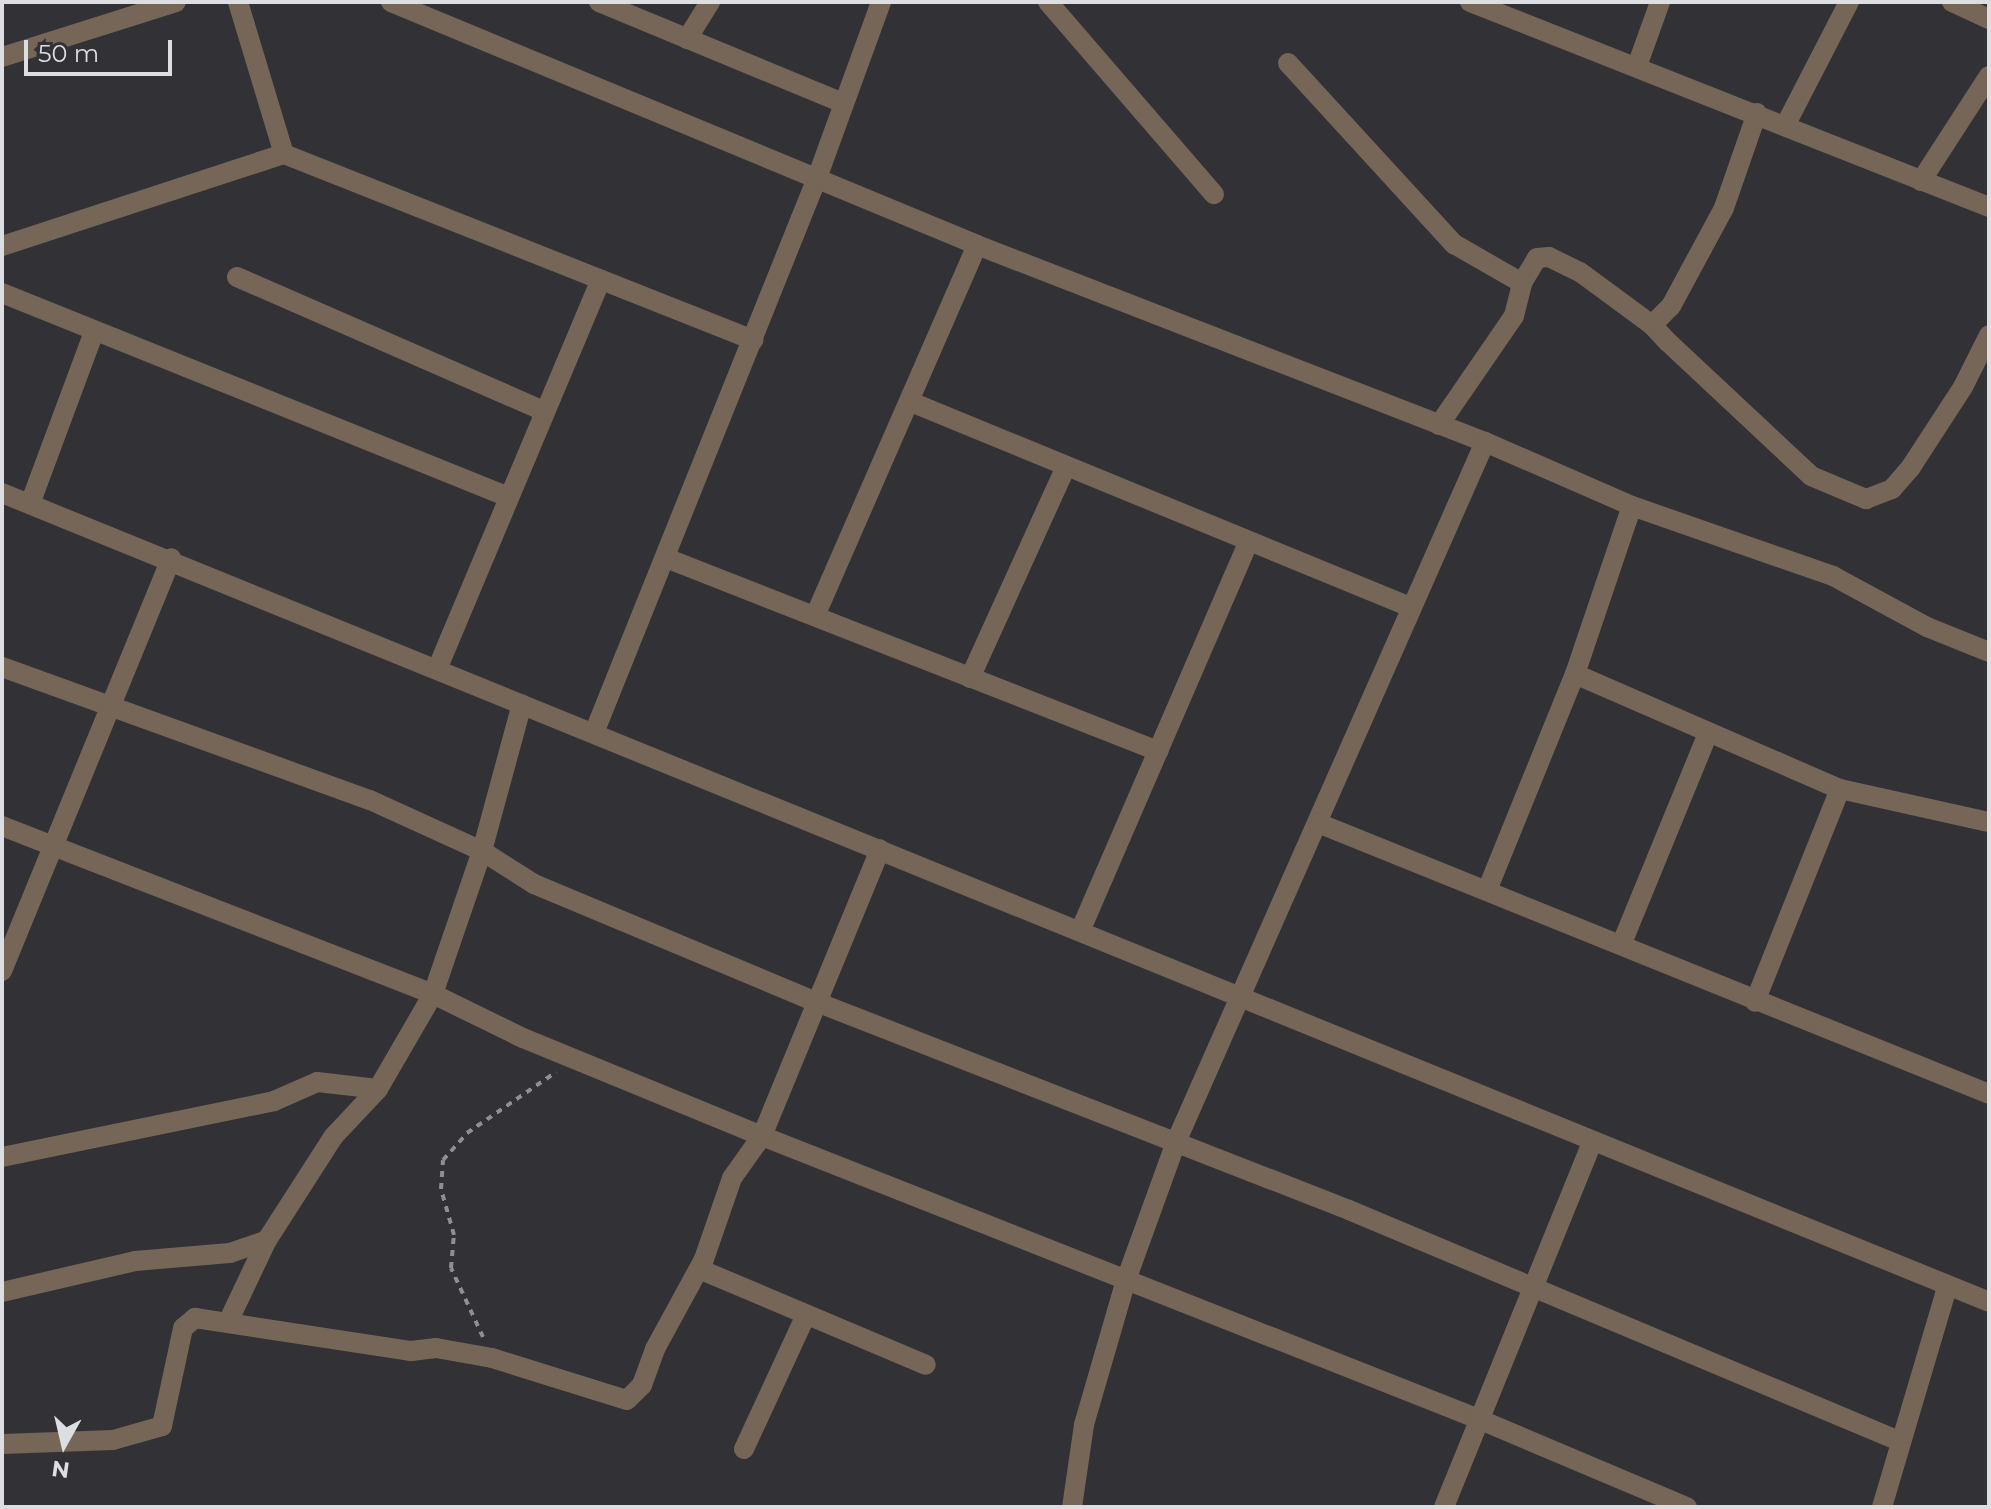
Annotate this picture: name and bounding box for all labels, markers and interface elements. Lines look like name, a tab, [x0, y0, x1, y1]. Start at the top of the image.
scale bar	[28, 24, 176, 74]
text: 50 m	[38, 39, 99, 68]
north arrow	[24, 1405, 104, 1485]
text: N	[50, 1455, 71, 1484]

